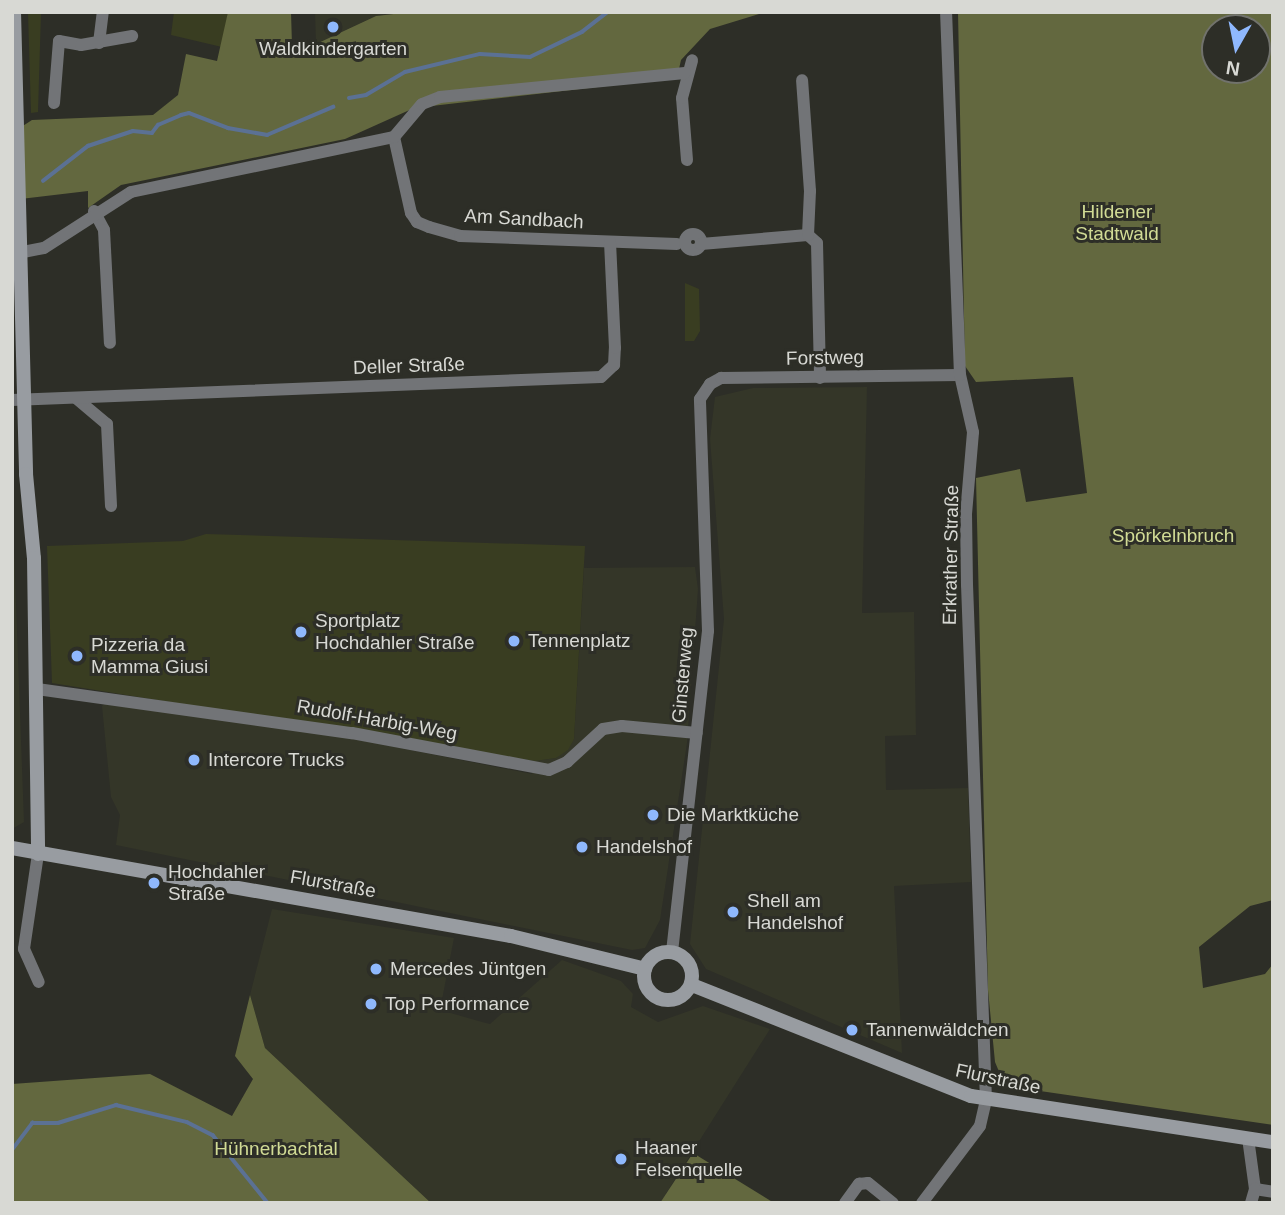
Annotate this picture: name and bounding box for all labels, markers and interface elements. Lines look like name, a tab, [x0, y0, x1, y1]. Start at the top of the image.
north arrow	[1201, 14, 1271, 84]
marker: Waldkindergarten	[325, 19, 341, 35]
place label: Waldkindergarten	[259, 38, 407, 60]
text: N	[1225, 57, 1241, 80]
park label: Hildener Stadtwald	[1075, 201, 1159, 245]
street label: Am Sandbach	[464, 204, 584, 234]
street label: Forstweg	[786, 346, 864, 370]
street label: Deller Straße	[353, 353, 465, 379]
street label: Erkrather Straße	[938, 485, 964, 625]
park label: Spörkelnbruch	[1112, 525, 1234, 547]
place label: Sportplatz Hochdahler Straße	[315, 610, 474, 654]
marker: Sportplatz Hochdahler Straße	[293, 624, 309, 640]
street label: Ginsterweg	[667, 626, 699, 724]
place label: Tennenplatz	[528, 630, 630, 652]
marker: Tennenplatz	[506, 633, 522, 649]
place label: Pizzeria da Mamma Giusi	[91, 634, 208, 678]
marker: Pizzeria da Mamma Giusi	[69, 648, 85, 664]
street label: Rudolf-Harbig-Weg	[295, 695, 459, 745]
place label: Intercore Trucks	[208, 749, 345, 771]
marker: Intercore Trucks	[186, 752, 202, 768]
place label: Die Marktküche	[667, 804, 799, 826]
marker: Die Marktküche	[645, 807, 661, 823]
place label: Handelshof	[596, 836, 692, 858]
marker: Handelshof	[574, 839, 590, 855]
place label: Hochdahler Straße	[168, 861, 265, 905]
street label: Flurstraße	[288, 865, 378, 903]
marker: Hochdahler Straße	[146, 875, 162, 891]
place label: Shell am Handelshof	[747, 890, 843, 934]
marker: Shell am Handelshof	[725, 904, 741, 920]
place label: Mercedes Jüntgen	[390, 958, 546, 980]
marker: Mercedes Jüntgen	[368, 961, 384, 977]
place label: Top Performance	[385, 993, 530, 1015]
marker: Top Performance	[363, 996, 379, 1012]
place label: Tannenwäldchen	[866, 1019, 1009, 1041]
marker: Tannenwäldchen	[844, 1022, 860, 1038]
street label: Flurstraße	[953, 1059, 1043, 1099]
place label: Haaner Felsenquelle	[635, 1137, 743, 1181]
park label: Hühnerbachtal	[214, 1138, 338, 1160]
marker: Haaner Felsenquelle	[613, 1151, 629, 1167]

